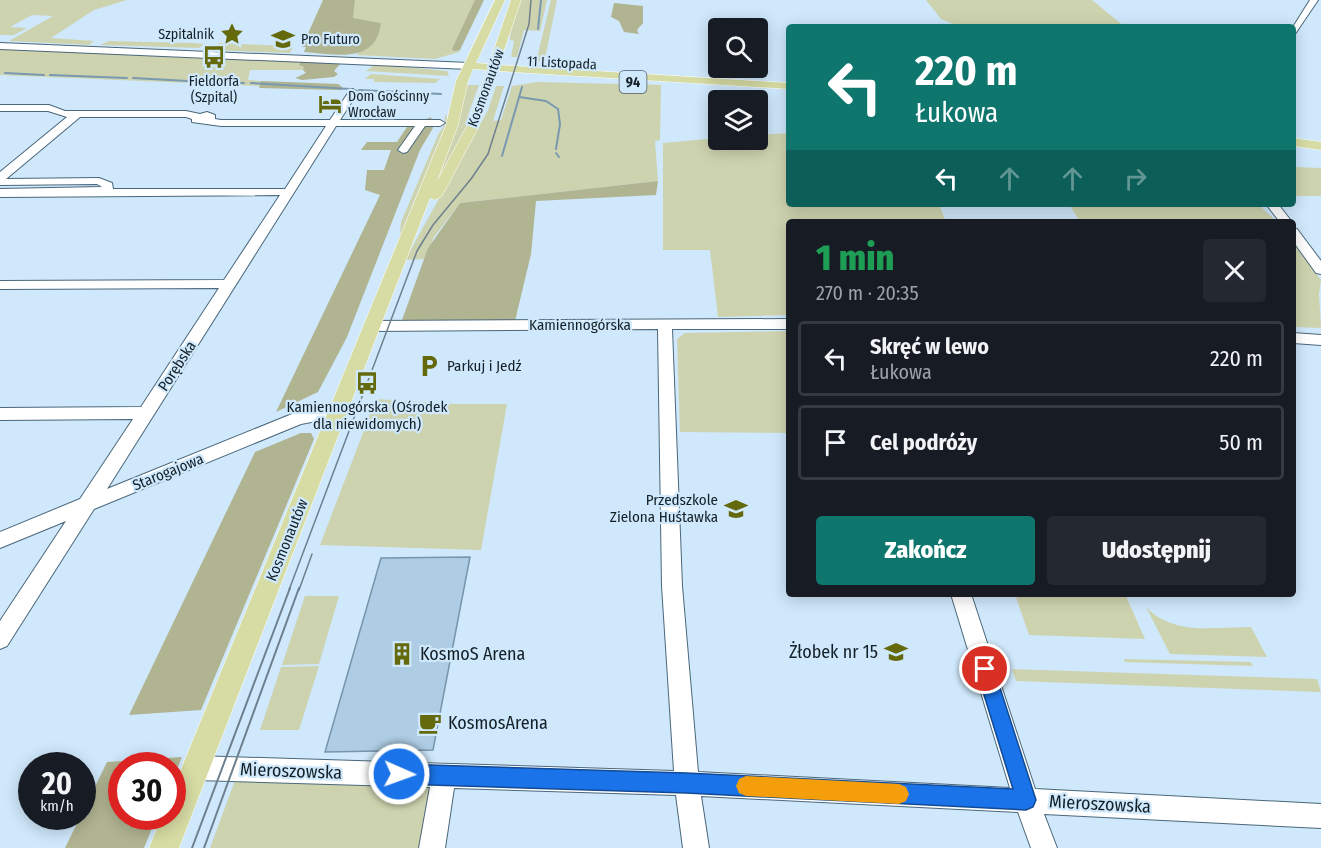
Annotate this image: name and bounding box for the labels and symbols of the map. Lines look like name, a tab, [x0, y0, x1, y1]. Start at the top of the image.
place icon: Szpitalnik	[219, 21, 245, 47]
place label: Szpitalnik	[158, 26, 214, 43]
school or university icon: Pro Futuro	[270, 26, 296, 52]
place label: Pro Futuro	[301, 31, 360, 48]
bus stop icon: Fieldorfa (Szpital)	[201, 44, 227, 70]
street label: Kosmonautów	[464, 47, 508, 129]
street label: 11 Listopada	[527, 53, 598, 73]
road number: 94	[620, 71, 646, 93]
place label: Fieldorfa (Szpital)	[189, 73, 239, 106]
place label: Dom Gościnny Wrocław	[348, 88, 430, 121]
hotel icon: Dom Gościnny Wrocław	[317, 91, 343, 117]
street label: Kamiennogórska	[529, 316, 631, 334]
street label: Porębska	[154, 338, 200, 394]
parking icon: Parkuj i Jedź	[416, 353, 442, 379]
place label: Parkuj i Jedź	[447, 357, 522, 375]
bus stop icon: Kamiennogórska (Ośrodek dla niewidomych)	[354, 370, 380, 396]
place label: Kamiennogórska (Ośrodek dla niewidomych)	[287, 398, 447, 433]
street label: Starogajowa	[130, 450, 206, 494]
place label: Przedszkole Zielona Huśtawka	[610, 491, 718, 526]
street label: Kosmonautów	[262, 496, 312, 584]
school or university icon: Przedszkole Zielona Huśtawka	[723, 496, 749, 522]
school or university icon: Żłobek nr 15	[883, 639, 909, 665]
building icon: KosmoS Arena	[389, 641, 415, 667]
place label: Żłobek nr 15	[789, 641, 878, 663]
place label: KosmoS Arena	[420, 643, 526, 665]
pin	[959, 643, 1010, 694]
cafe icon: KosmosArena	[417, 710, 443, 736]
place label: KosmosArena	[448, 712, 548, 734]
position arrow	[367, 742, 431, 806]
speed limit sign: 30	[108, 752, 186, 830]
street label: Mieroszowska	[240, 758, 343, 784]
street label: Mieroszowska	[1048, 790, 1152, 818]

